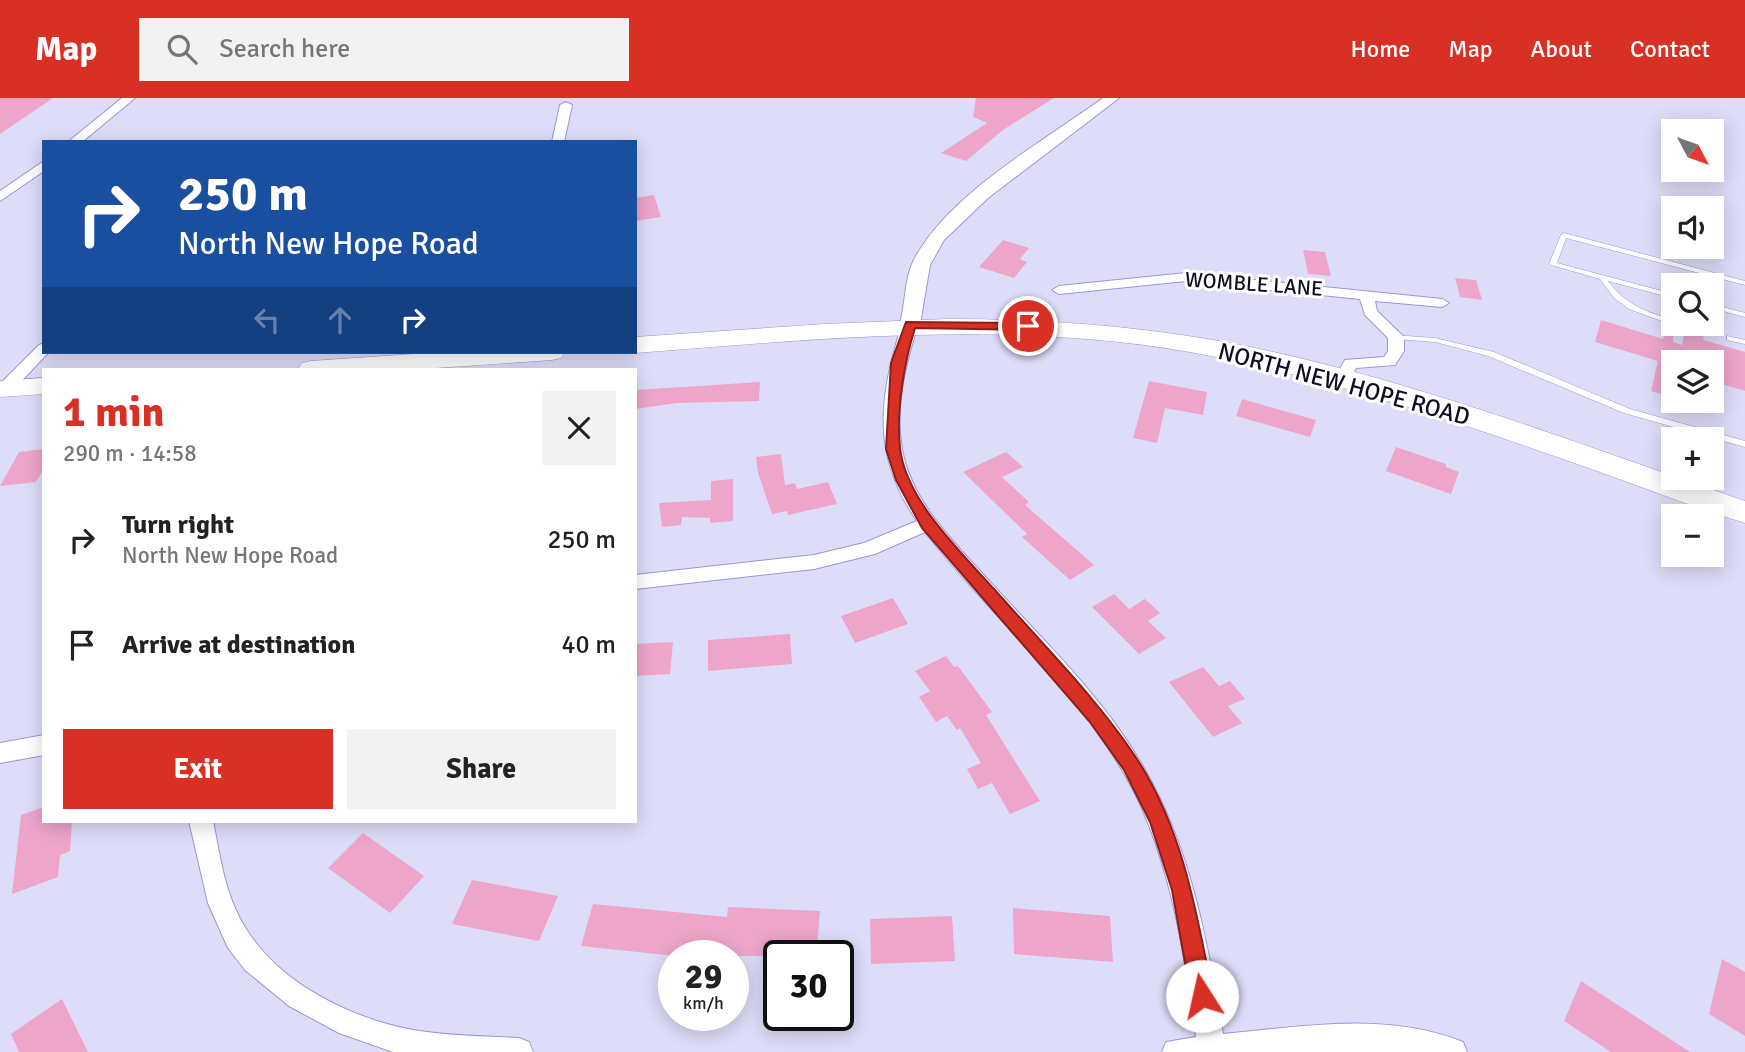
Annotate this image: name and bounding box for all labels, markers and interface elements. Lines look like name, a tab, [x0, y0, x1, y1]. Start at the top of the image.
search box	[139, 18, 629, 81]
text: Map	[35, 29, 97, 70]
icon: search	[163, 30, 201, 68]
text: Search here	[219, 33, 350, 65]
text: Home	[1350, 34, 1410, 64]
text: Map	[1448, 34, 1493, 64]
text: About	[1531, 34, 1592, 64]
text: Contact	[1630, 34, 1710, 64]
north arrow	[1661, 119, 1724, 182]
map controls	[1661, 119, 1724, 567]
text: 250 m	[178, 164, 308, 224]
icon: right	[63, 168, 154, 259]
button: sound	[1661, 196, 1724, 259]
text: North New Hope Road	[178, 224, 479, 263]
street label: WOMBLE LANE	[1184, 266, 1324, 302]
button: search	[1661, 273, 1724, 336]
pin	[998, 296, 1058, 356]
icon: left	[248, 301, 286, 339]
icon: ahead	[321, 301, 359, 339]
icon: right	[394, 301, 432, 339]
icon: arrive	[1009, 307, 1047, 345]
street label: NORTH NEW HOPE ROAD	[1215, 336, 1473, 432]
button: layers	[1661, 350, 1724, 413]
text: 1 min	[63, 387, 164, 438]
button: close	[542, 391, 616, 465]
button: +	[1661, 427, 1724, 490]
text: 290 m · 14:58	[63, 439, 197, 468]
button: −	[1661, 504, 1724, 567]
text: Turn right	[122, 509, 234, 541]
icon: right	[63, 521, 101, 559]
text: 250 m	[547, 524, 616, 556]
text: North New Hope Road	[122, 541, 338, 570]
icon: arrive	[63, 626, 101, 664]
text: Arrive at destination	[122, 629, 355, 661]
text: 40 m	[561, 629, 616, 661]
button: Exit	[63, 729, 333, 809]
button: Share	[347, 729, 616, 809]
speed limit sign: 30	[763, 940, 854, 1031]
text: 29	[685, 955, 722, 998]
position arrow	[1165, 959, 1239, 1033]
text: km/h	[683, 992, 724, 1014]

